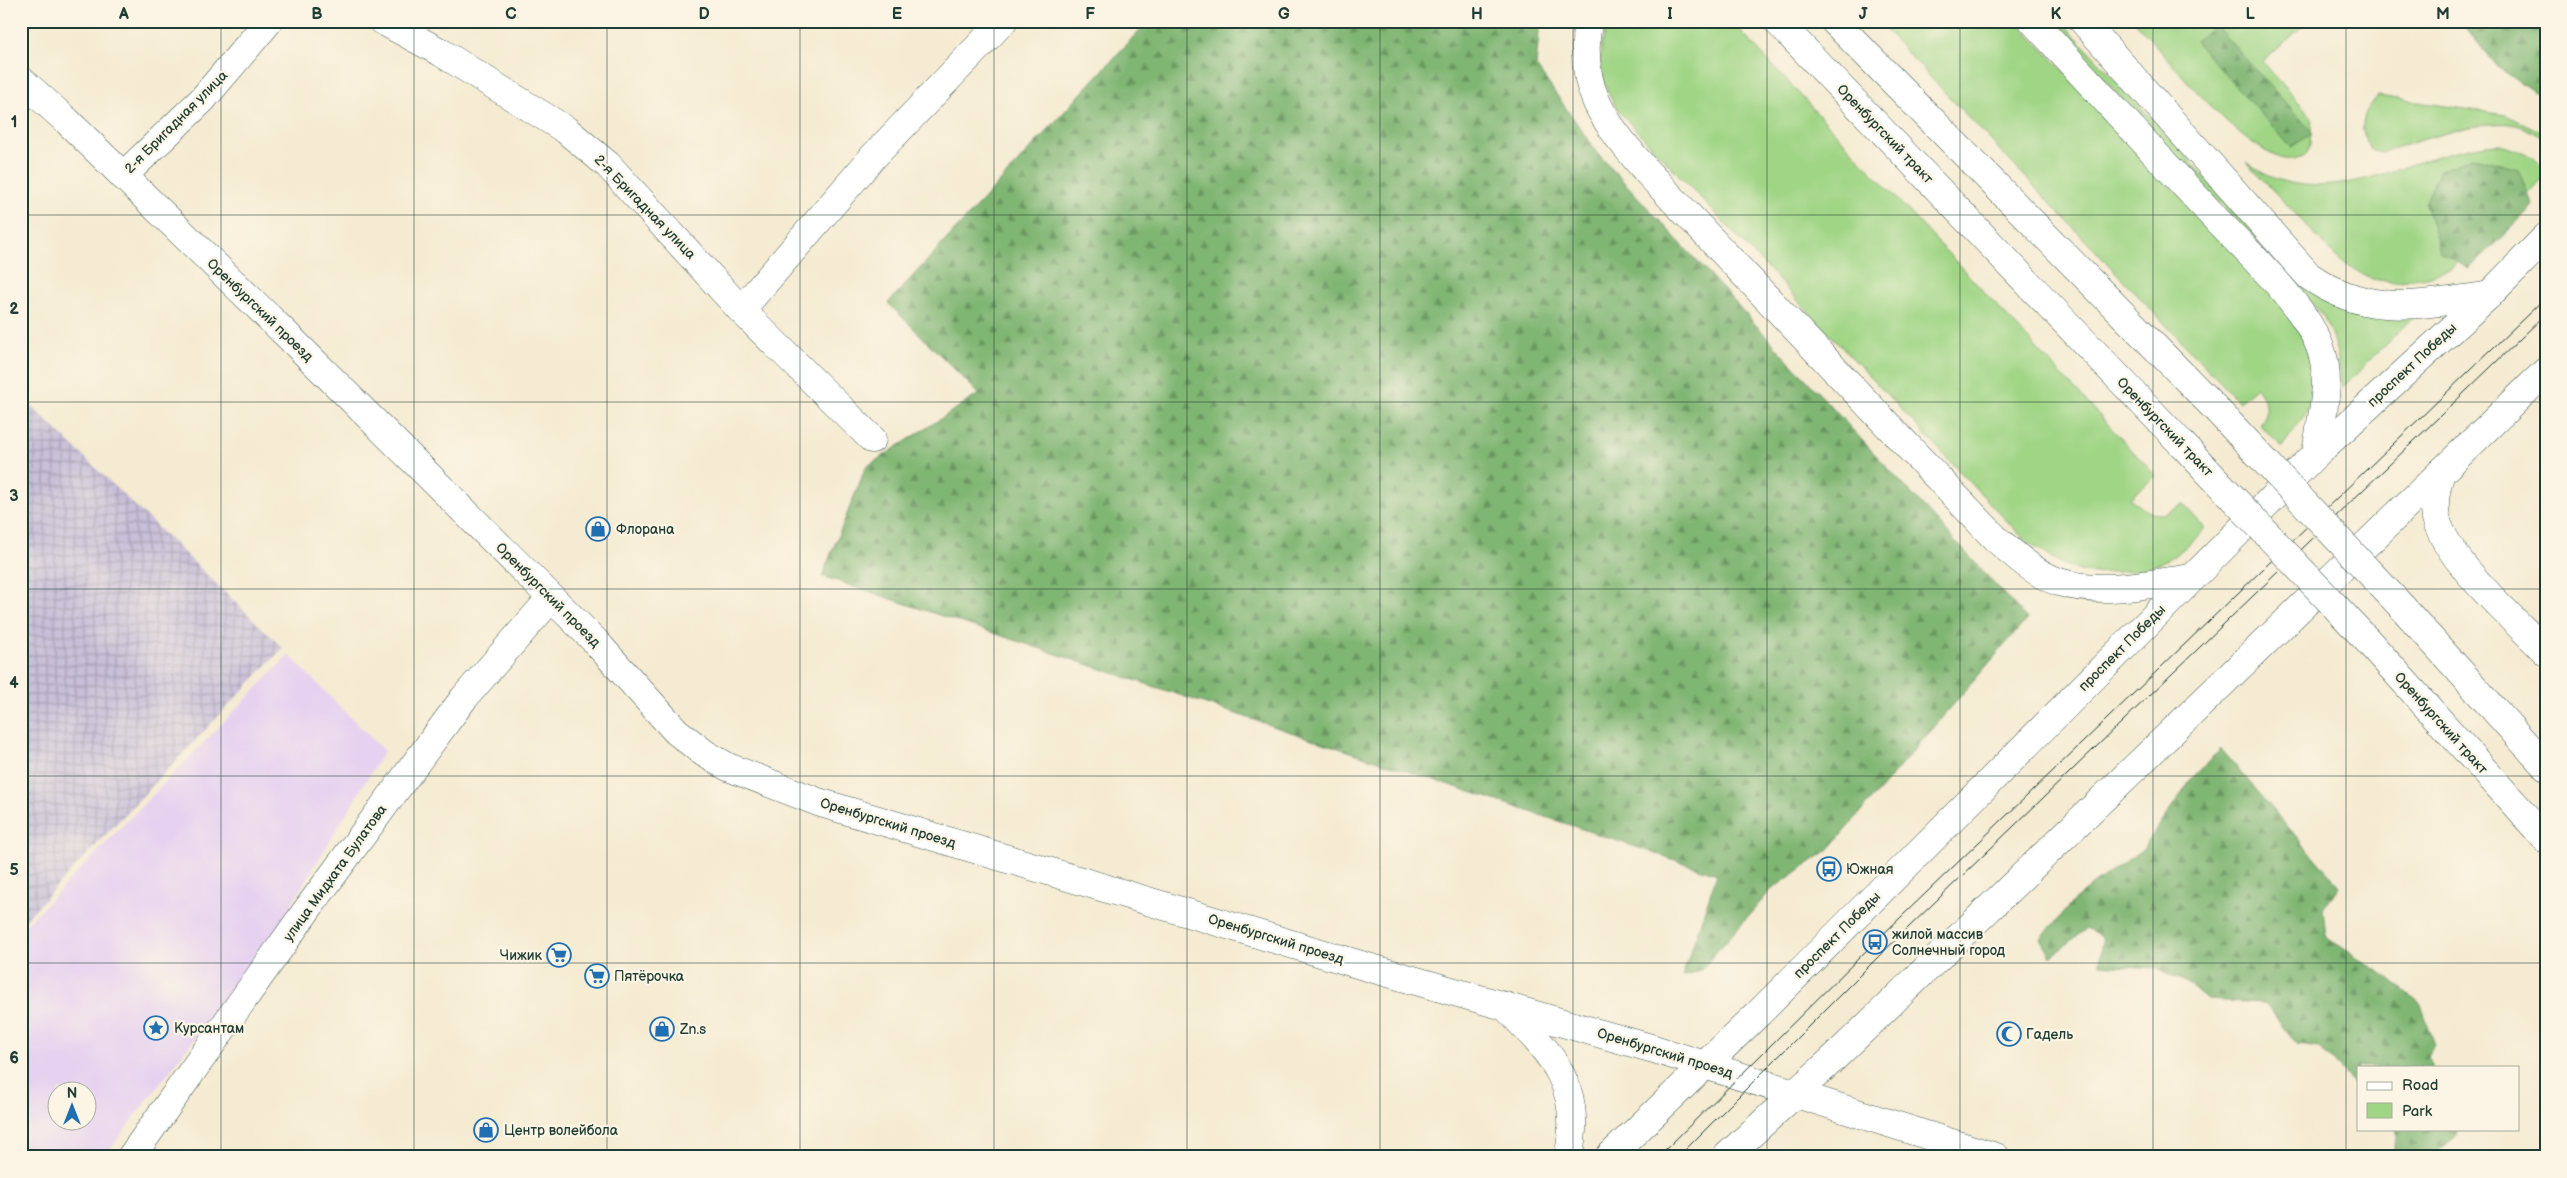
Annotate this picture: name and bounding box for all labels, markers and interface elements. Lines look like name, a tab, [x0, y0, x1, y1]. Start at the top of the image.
text: A	[118, 5, 129, 24]
text: B	[311, 5, 323, 24]
text: C	[505, 5, 517, 24]
text: D	[698, 5, 710, 24]
text: E	[892, 5, 902, 24]
text: F	[1085, 5, 1095, 24]
text: G	[1278, 5, 1290, 24]
text: H	[1471, 5, 1483, 24]
text: I	[1667, 5, 1673, 24]
text: J	[1859, 5, 1868, 24]
text: K	[2051, 5, 2062, 24]
text: L	[2245, 5, 2255, 24]
text: M	[2436, 5, 2450, 24]
street label: 2-я Бригадная улица	[121, 66, 232, 177]
street label: Оренбургский тракт	[1833, 81, 1937, 188]
text: 1	[11, 113, 17, 132]
street label: 2-я Бригадная улица	[591, 151, 700, 263]
street label: Оренбургский проезд	[203, 255, 317, 365]
text: 2	[9, 300, 19, 319]
street label: проспект Победы	[2364, 319, 2460, 411]
street label: Оренбургский тракт	[2113, 374, 2217, 481]
text: 3	[9, 487, 19, 506]
shop icon: Флорана	[585, 516, 611, 542]
place label: Флорана	[616, 521, 675, 538]
street label: Оренбургский проезд	[492, 539, 604, 651]
street label: проспект Победы	[2075, 601, 2169, 695]
street label: Оренбургский тракт	[2391, 668, 2492, 778]
text: 4	[9, 674, 19, 693]
street label: Оренбургский проезд	[818, 794, 958, 852]
street label: улица Мидхата Булатова	[280, 801, 391, 945]
bus stop icon: Южная	[1816, 856, 1842, 882]
text: 5	[9, 861, 19, 880]
place label: Южная	[1846, 861, 1894, 878]
street label: проспект Победы	[1790, 888, 1884, 982]
street label: Оренбургский проезд	[1206, 910, 1346, 968]
place label: жилой массив Солнечный город	[1892, 926, 2006, 959]
bus stop icon: жилой массив Солнечный город	[1862, 929, 1888, 955]
supermarket icon: Чижик	[546, 942, 572, 968]
place label: Чижик	[500, 947, 543, 964]
supermarket icon: Пятёрочка	[584, 963, 610, 989]
place label: Пятёрочка	[614, 968, 685, 985]
place icon: Курсантам	[143, 1015, 169, 1041]
shop icon: Zn.s	[649, 1016, 675, 1042]
place label: Курсантам	[174, 1020, 244, 1037]
place label: Zn.s	[679, 1021, 706, 1038]
mosque icon: Гадель	[1996, 1021, 2022, 1047]
street label: Оренбургский проезд	[1595, 1024, 1735, 1082]
place label: Гадель	[2026, 1026, 2073, 1043]
text: 6	[9, 1049, 19, 1068]
legend	[2357, 1066, 2520, 1130]
text: Road	[2402, 1076, 2438, 1095]
north arrow	[48, 1080, 98, 1130]
text: N	[67, 1085, 77, 1102]
text: Park	[2402, 1102, 2433, 1121]
shop icon: Центр волейбола	[473, 1117, 499, 1143]
place label: Центр волейбола	[504, 1122, 619, 1139]

